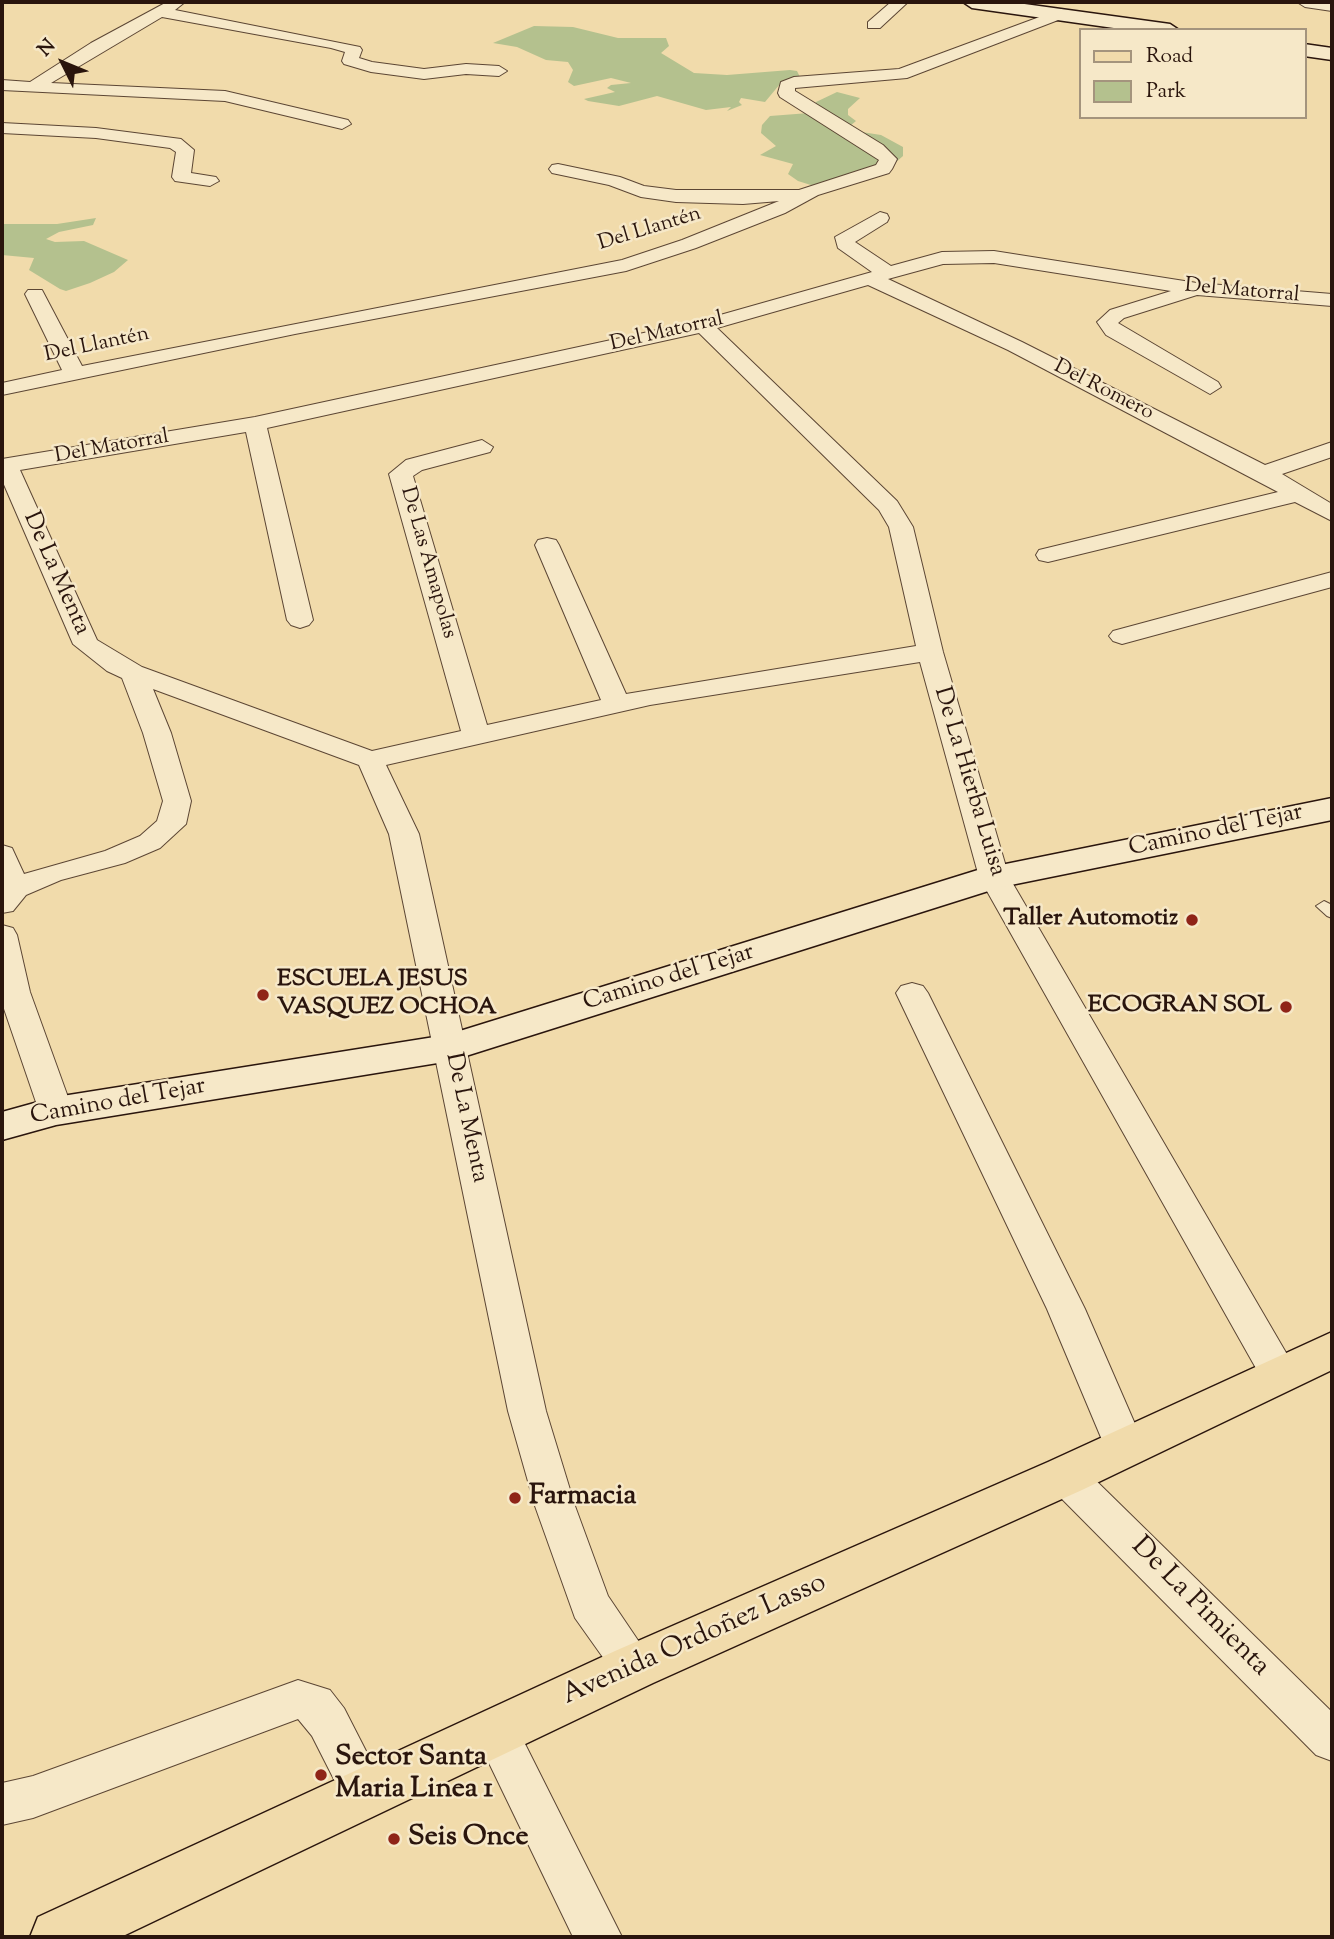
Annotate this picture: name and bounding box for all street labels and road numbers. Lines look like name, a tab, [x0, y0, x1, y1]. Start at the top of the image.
street label: Del Llantén	[595, 202, 705, 258]
street label: Del Matorral	[1183, 274, 1301, 310]
street label: Del Matorral	[608, 308, 726, 358]
street label: Del Llantén	[42, 323, 152, 369]
street label: Del Romero	[1049, 355, 1157, 427]
street label: Del Matorral	[53, 426, 171, 470]
street label: De Las Amapolas	[393, 484, 461, 642]
street label: De La Menta	[15, 508, 95, 640]
street label: De La Hierba Luisa	[926, 684, 1010, 880]
street label: Camino del Tejar	[1126, 799, 1306, 865]
street label: Camino del Tejar	[580, 939, 758, 1019]
street label: De La Menta	[437, 1050, 493, 1186]
street label: Camino del Tejar	[28, 1073, 208, 1133]
street label: De La Pimienta	[1122, 1531, 1276, 1685]
street label: Avenida Ordoñez Lasso	[558, 1568, 832, 1714]

